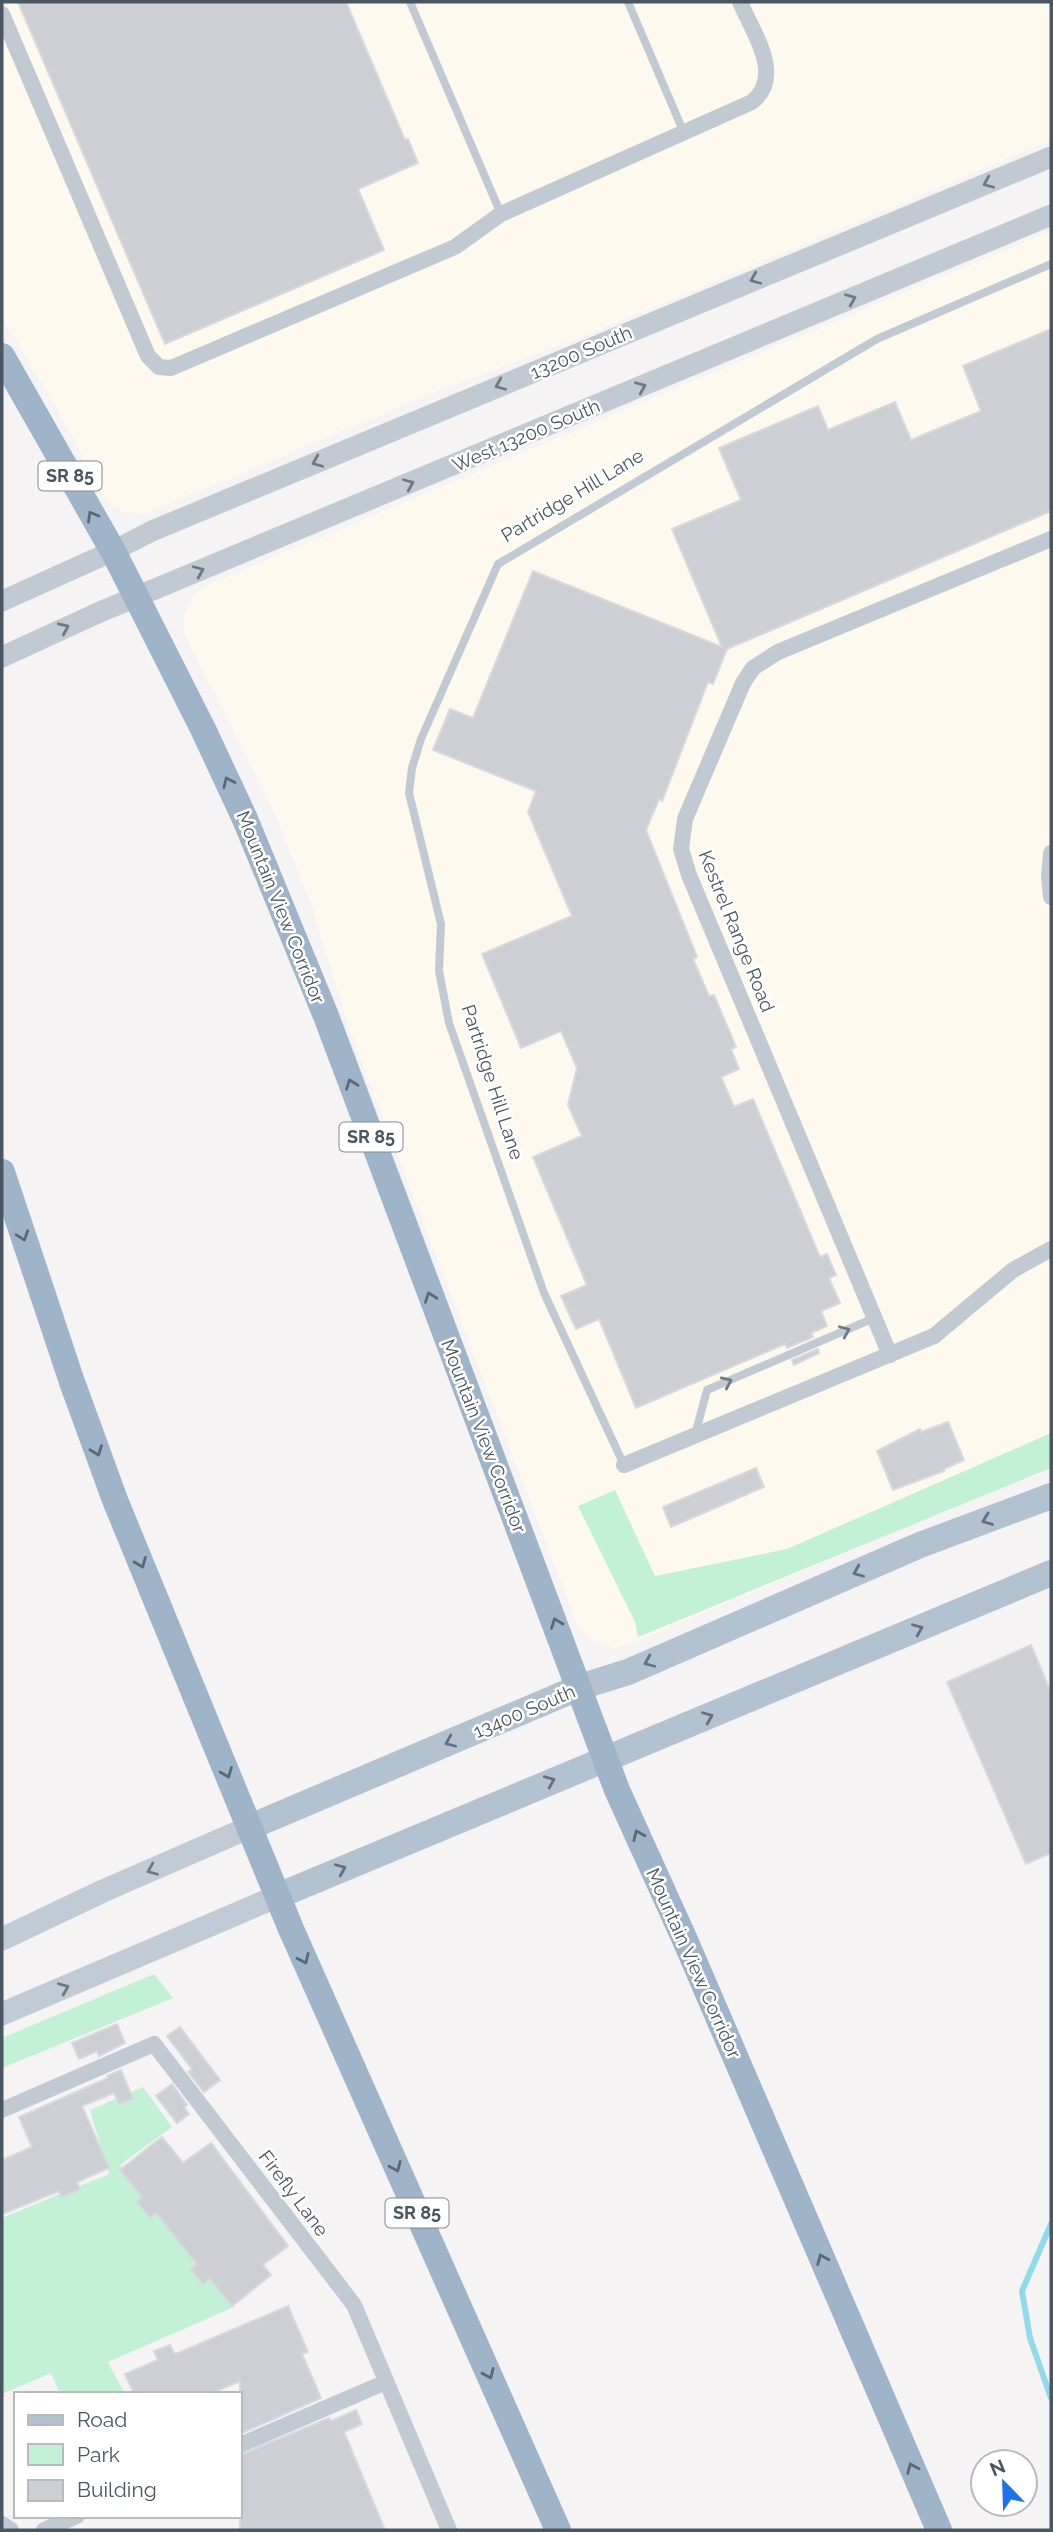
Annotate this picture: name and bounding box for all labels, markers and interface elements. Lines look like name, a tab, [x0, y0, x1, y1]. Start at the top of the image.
one-way arrow	[983, 175, 996, 189]
one-way arrow	[750, 271, 762, 285]
one-way arrow	[844, 293, 856, 307]
street label: 13200 South	[527, 321, 635, 383]
one-way arrow	[495, 377, 507, 391]
one-way arrow	[635, 381, 647, 395]
street label: West 13200 South	[449, 394, 603, 476]
street label: Partridge Hill Lane	[497, 444, 647, 546]
one-way arrow	[312, 453, 324, 467]
road number: SR 85	[38, 462, 102, 490]
one-way arrow	[402, 478, 414, 492]
one-way arrow	[87, 510, 100, 523]
one-way arrow	[192, 566, 204, 580]
one-way arrow	[57, 622, 69, 636]
one-way arrow	[223, 777, 237, 789]
street label: Mountain View Corridor	[232, 808, 330, 1007]
street label: Kestrel Range Road	[695, 847, 779, 1015]
street label: Partridge Hill Lane	[458, 1002, 528, 1162]
one-way arrow	[345, 1078, 359, 1090]
road number: SR 85	[340, 1122, 402, 1152]
one-way arrow	[15, 1230, 29, 1242]
one-way arrow	[425, 1291, 439, 1303]
one-way arrow	[837, 1325, 850, 1339]
street label: Mountain View Corridor	[437, 1336, 531, 1536]
one-way arrow	[719, 1376, 732, 1390]
one-way arrow	[89, 1445, 103, 1457]
one-way arrow	[982, 1512, 994, 1526]
one-way arrow	[133, 1555, 147, 1568]
one-way arrow	[852, 1564, 864, 1578]
one-way arrow	[550, 1618, 564, 1630]
one-way arrow	[911, 1624, 923, 1638]
one-way arrow	[643, 1654, 655, 1668]
street label: 13400 South	[470, 1680, 578, 1742]
one-way arrow	[701, 1712, 713, 1726]
one-way arrow	[444, 1734, 457, 1748]
one-way arrow	[219, 1766, 233, 1778]
one-way arrow	[544, 1775, 556, 1789]
one-way arrow	[632, 1830, 646, 1842]
one-way arrow	[146, 1862, 159, 1876]
one-way arrow	[333, 1863, 346, 1877]
street label: Mountain View Corridor	[642, 1865, 746, 2062]
one-way arrow	[296, 1952, 310, 1964]
one-way arrow	[58, 1982, 70, 1996]
street label: Firefly Lane	[255, 2146, 333, 2240]
one-way arrow	[388, 2160, 402, 2172]
road number: SR 85	[386, 2199, 448, 2228]
one-way arrow	[816, 2253, 830, 2266]
one-way arrow	[481, 2367, 495, 2380]
legend	[14, 2392, 242, 2518]
text: Road	[77, 2407, 127, 2432]
text: Park	[77, 2442, 120, 2467]
north arrow	[969, 2448, 1039, 2518]
text: N	[986, 2454, 1008, 2480]
one-way arrow	[906, 2462, 920, 2475]
text: Building	[77, 2477, 157, 2502]

